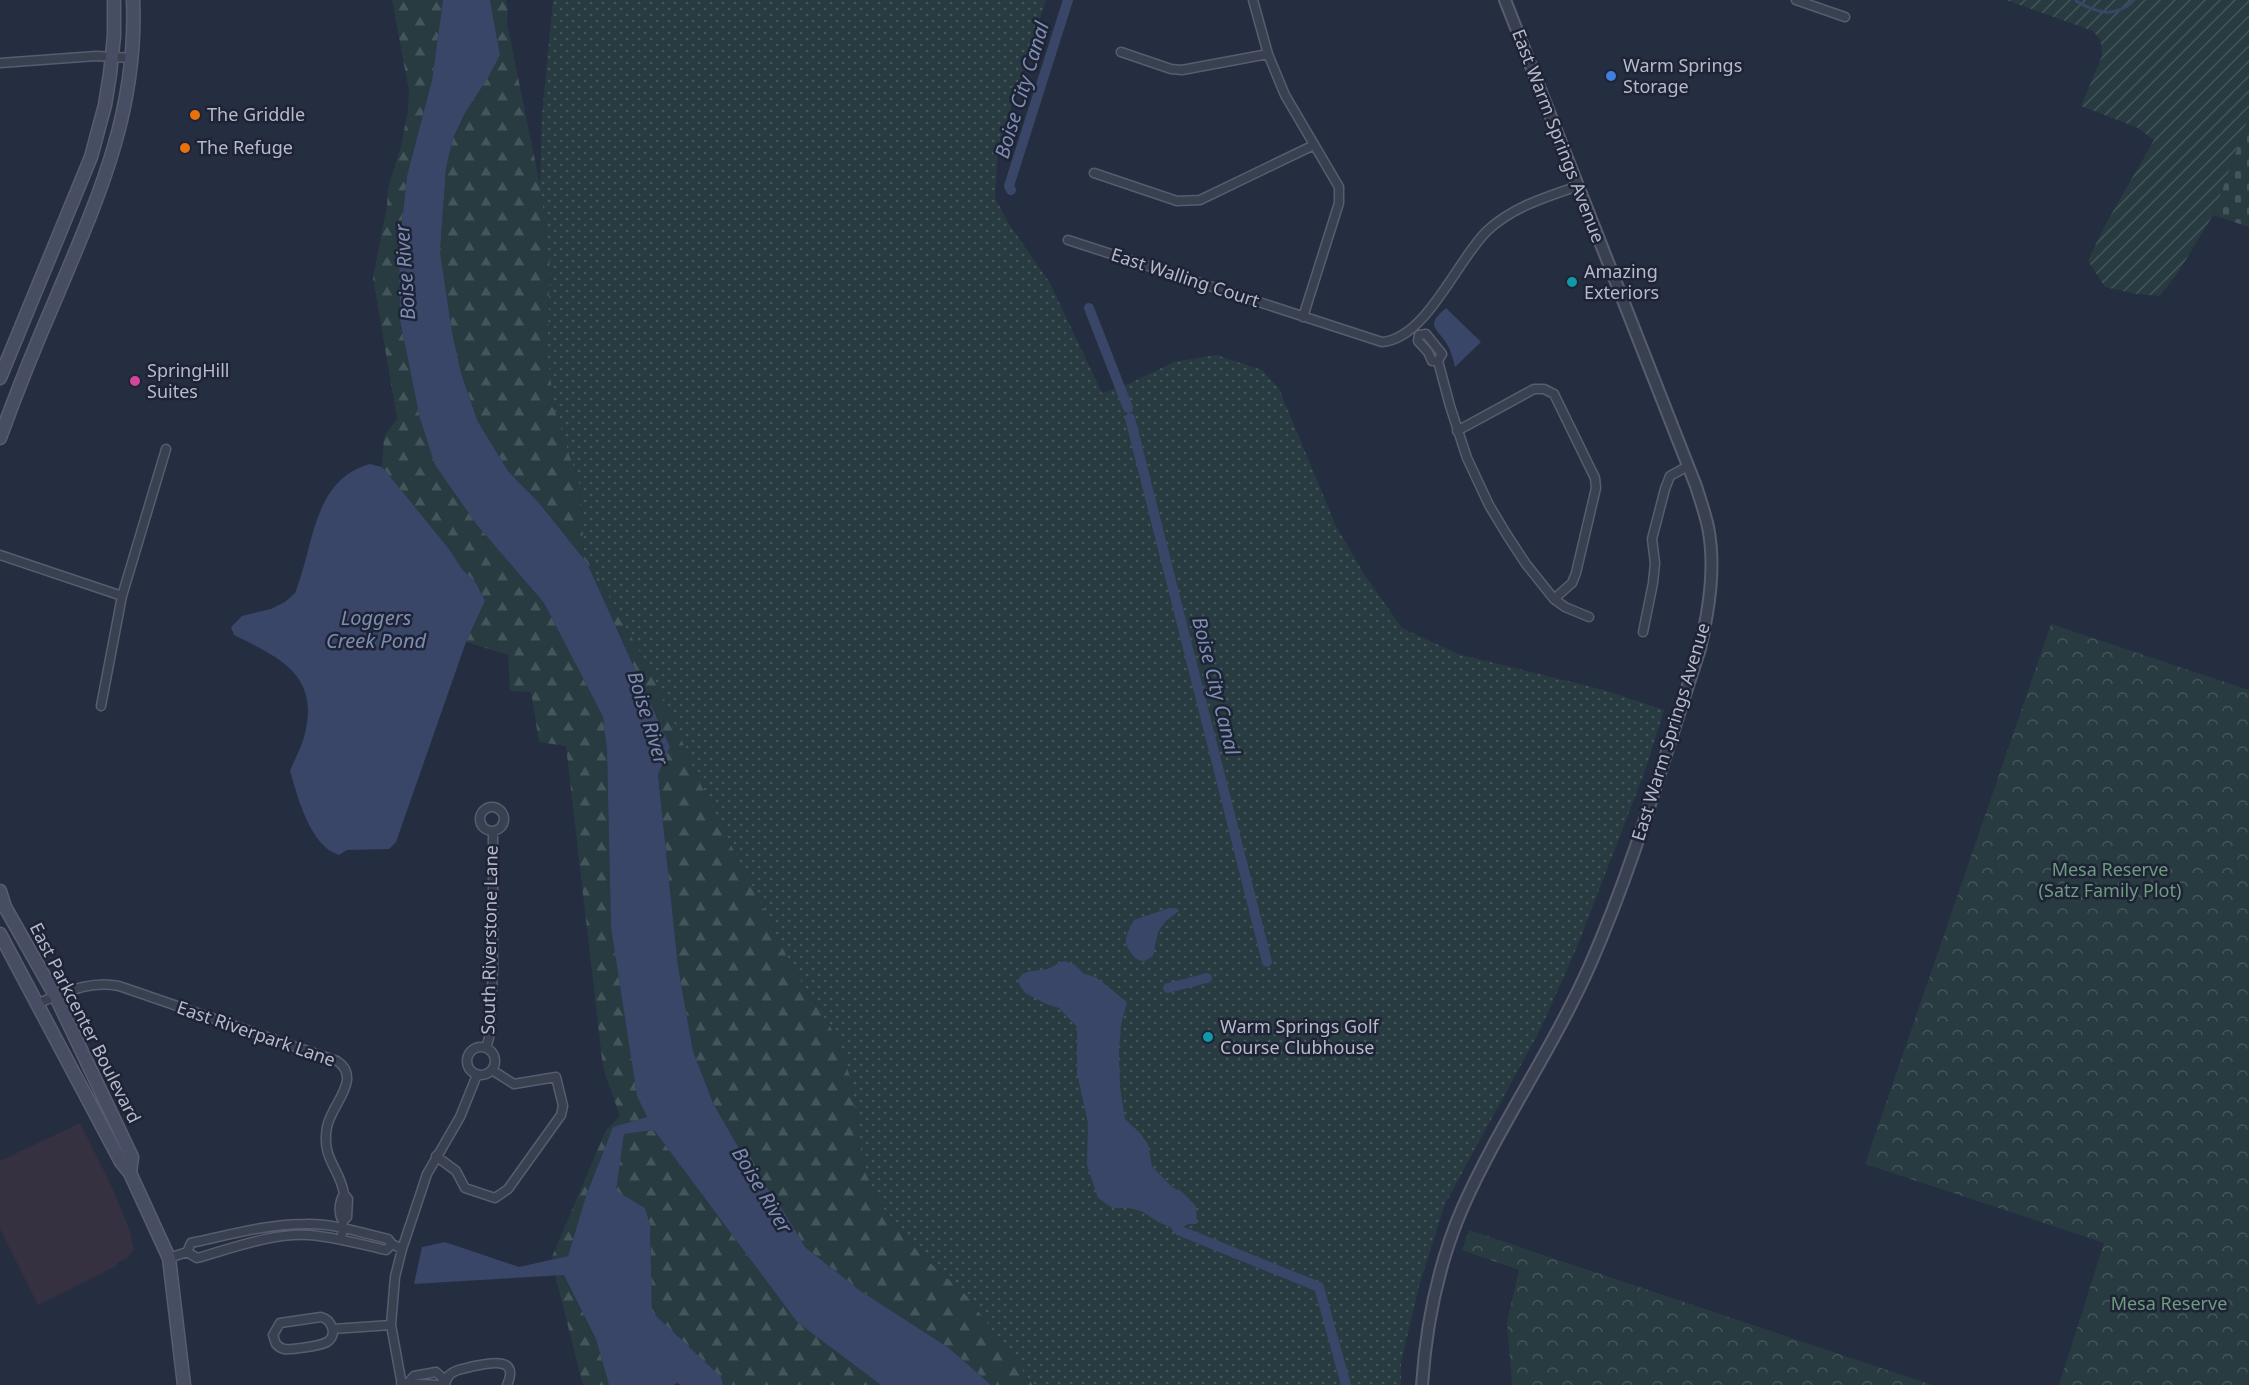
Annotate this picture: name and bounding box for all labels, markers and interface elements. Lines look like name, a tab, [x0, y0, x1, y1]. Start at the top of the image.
water label: Boise City Canal	[988, 17, 1055, 161]
street label: East Warm Springs Avenue	[1507, 25, 1611, 246]
place label: Warm Springs Storage	[1623, 53, 1742, 98]
marker: Warm Springs Storage	[1604, 69, 1618, 83]
place label: The Griddle	[207, 102, 305, 126]
marker: The Griddle	[188, 108, 202, 122]
place label: The Refuge	[197, 135, 293, 159]
marker: The Refuge	[178, 141, 192, 155]
water label: Boise River	[388, 222, 421, 321]
street label: East Walling Court	[1108, 242, 1263, 312]
place label: Amazing Exteriors	[1584, 259, 1659, 304]
marker: Amazing Exteriors	[1565, 275, 1579, 289]
place label: SpringHill Suites	[147, 358, 230, 403]
marker: SpringHill Suites	[128, 374, 142, 388]
water label: Loggers Creek Pond	[326, 604, 426, 654]
water label: Boise City Canal	[1186, 614, 1247, 759]
street label: East Warm Springs Avenue	[1625, 620, 1715, 844]
water label: Boise River	[622, 668, 676, 769]
street label: South Riverstone Lane	[475, 845, 503, 1035]
park label: Mesa Reserve (Satz Family Plot)	[2039, 857, 2181, 902]
street label: East Parkcenter Boulevard	[25, 918, 147, 1127]
street label: East Riverpark Lane	[174, 995, 339, 1071]
place label: Warm Springs Golf Course Clubhouse	[1220, 1014, 1380, 1059]
marker: Warm Springs Golf Course Clubhouse	[1201, 1030, 1215, 1044]
water label: Boise River	[726, 1142, 799, 1239]
park label: Mesa Reserve	[2111, 1291, 2227, 1315]

